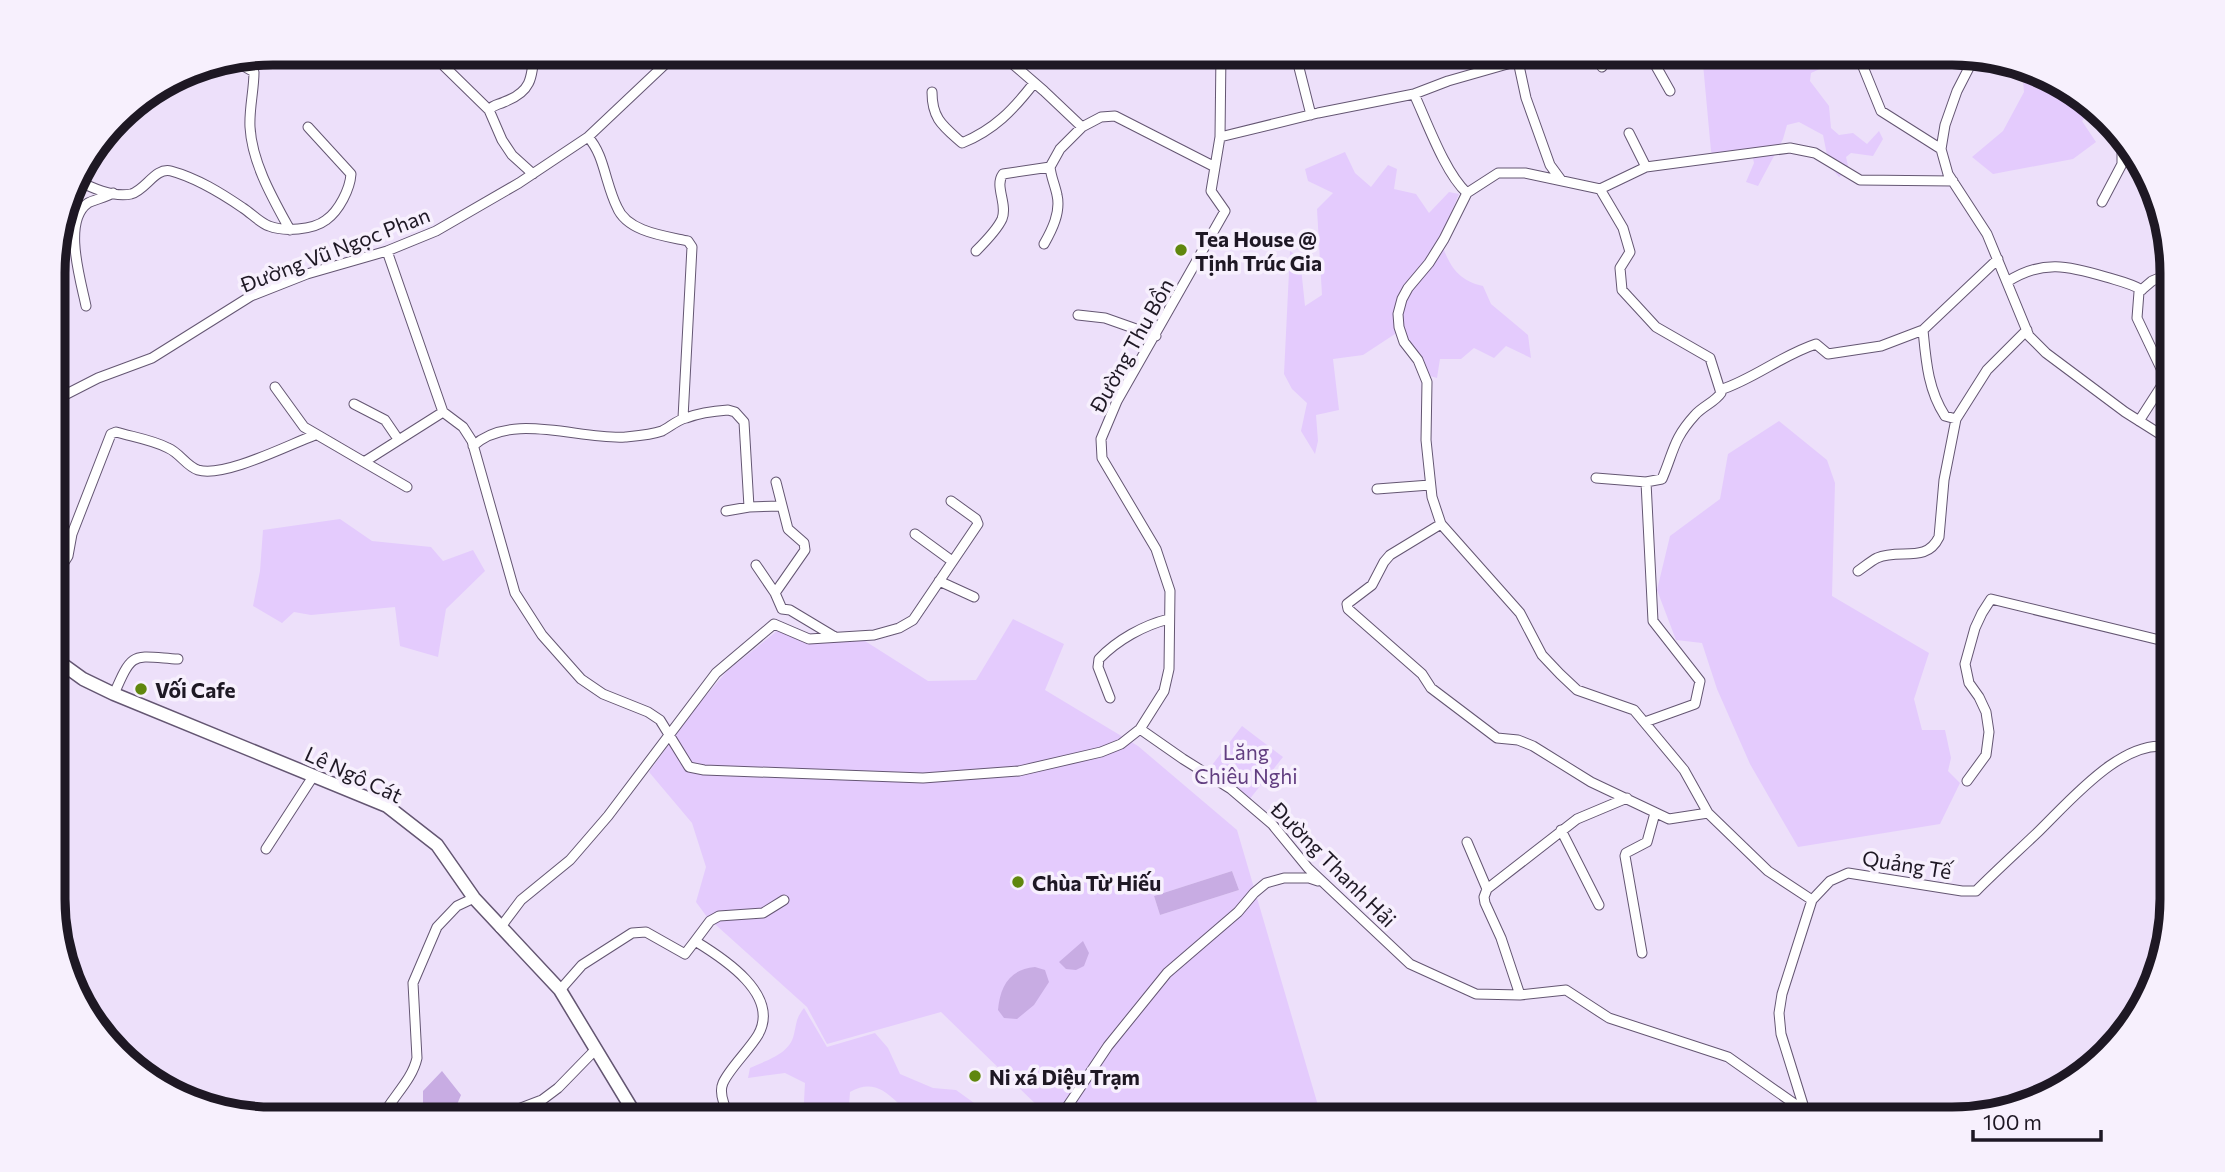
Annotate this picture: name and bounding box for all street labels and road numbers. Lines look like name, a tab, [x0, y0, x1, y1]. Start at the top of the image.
street label: Đường Vũ Ngọc Phan	[236, 201, 433, 297]
street label: Đường Thu Bồn	[1083, 274, 1178, 417]
street label: Lê Ngô Cát	[301, 741, 407, 807]
street label: Đường Thanh Hải	[1266, 796, 1402, 932]
street label: Quảng Tế	[1861, 845, 1955, 884]

